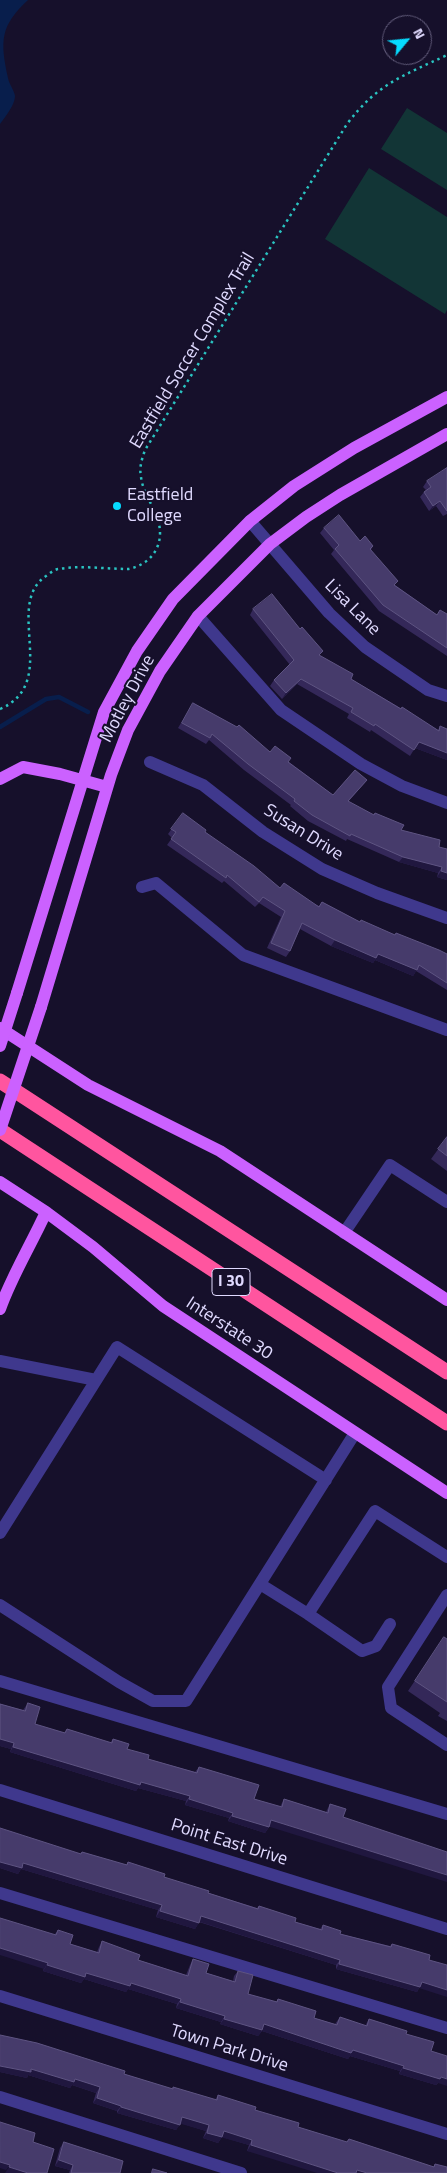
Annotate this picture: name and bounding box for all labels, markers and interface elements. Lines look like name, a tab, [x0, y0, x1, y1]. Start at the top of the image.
north arrow	[382, 15, 432, 65]
text: N	[408, 24, 431, 42]
street label: Eastfield Soccer Complex Trail	[126, 249, 260, 453]
place label: Eastfield College	[127, 485, 193, 528]
marker: Eastfield College	[111, 500, 123, 512]
street label: Lisa Lane	[320, 576, 384, 640]
street label: Motley Drive	[96, 652, 160, 746]
street label: Susan Drive	[259, 800, 347, 866]
road number: I 30	[212, 1268, 250, 1295]
street label: Interstate 30	[182, 1293, 276, 1365]
street label: Point East Drive	[168, 1815, 290, 1871]
street label: Town Park Drive	[167, 2021, 291, 2077]

